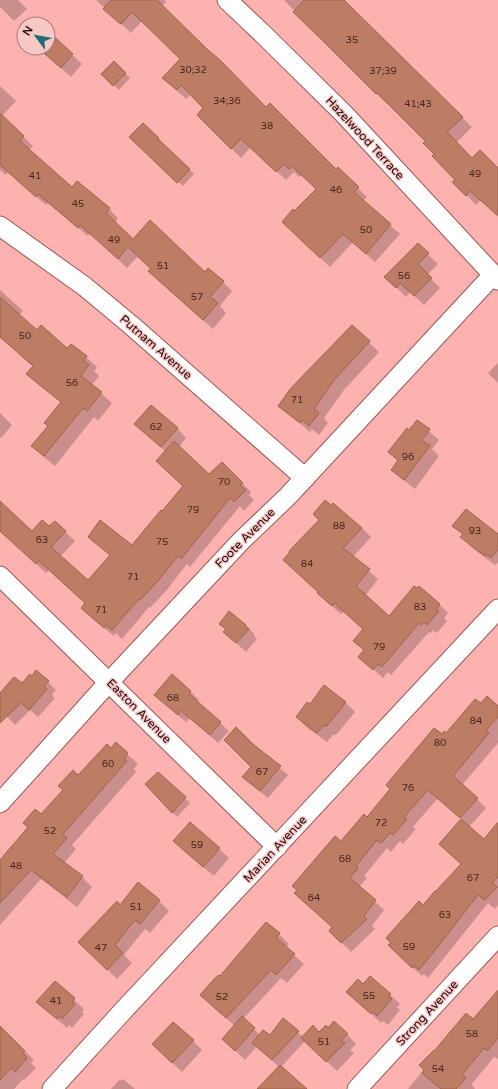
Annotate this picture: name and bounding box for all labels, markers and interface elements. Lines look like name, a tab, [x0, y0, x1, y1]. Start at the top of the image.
north arrow	[16, 16, 56, 56]
text: N	[20, 24, 36, 38]
house number: 35	[346, 34, 358, 46]
house number: 30;32	[179, 64, 207, 76]
house number: 37;39	[369, 65, 397, 77]
street label: Hazelwood Terrace	[323, 93, 407, 183]
house number: 34;36	[213, 95, 241, 107]
house number: 41;43	[404, 98, 432, 110]
house number: 38	[261, 120, 273, 132]
house number: 49	[469, 168, 481, 180]
house number: 41	[29, 170, 41, 182]
house number: 46	[330, 184, 342, 196]
house number: 45	[72, 198, 84, 210]
house number: 50	[360, 224, 372, 236]
house number: 49	[108, 234, 120, 246]
house number: 51	[157, 260, 169, 272]
house number: 56	[398, 270, 410, 282]
house number: 57	[191, 291, 203, 303]
street label: Putnam Avenue	[117, 312, 195, 382]
house number: 50	[19, 330, 31, 342]
house number: 56	[66, 377, 78, 389]
house number: 71	[291, 394, 303, 406]
house number: 62	[150, 421, 162, 433]
house number: 96	[402, 451, 414, 463]
house number: 70	[218, 476, 230, 488]
house number: 79	[187, 504, 199, 516]
street label: Foote Avenue	[212, 505, 278, 571]
house number: 88	[333, 520, 345, 532]
house number: 93	[469, 525, 481, 537]
house number: 63	[36, 534, 48, 546]
house number: 75	[156, 536, 168, 548]
house number: 84	[301, 558, 313, 570]
house number: 71	[127, 571, 139, 583]
house number: 83	[414, 601, 426, 613]
house number: 71	[95, 604, 107, 616]
house number: 79	[373, 641, 385, 653]
street label: Easton Avenue	[104, 676, 174, 746]
house number: 68	[167, 692, 179, 704]
house number: 84	[470, 715, 482, 727]
house number: 80	[434, 737, 446, 749]
house number: 60	[102, 758, 114, 770]
house number: 67	[256, 766, 268, 778]
house number: 76	[402, 782, 414, 794]
street label: Marian Avenue	[241, 813, 310, 885]
house number: 72	[375, 817, 387, 829]
house number: 52	[44, 825, 56, 837]
house number: 59	[191, 839, 203, 851]
house number: 68	[339, 853, 351, 865]
house number: 48	[10, 860, 22, 872]
house number: 67	[467, 872, 479, 884]
house number: 64	[308, 892, 320, 904]
house number: 51	[130, 901, 142, 913]
house number: 63	[439, 909, 451, 921]
house number: 59	[403, 941, 415, 953]
house number: 47	[95, 942, 107, 954]
street label: Strong Avenue	[393, 977, 461, 1049]
house number: 55	[363, 990, 375, 1002]
house number: 52	[216, 991, 228, 1003]
house number: 41	[50, 995, 62, 1007]
house number: 58	[466, 1028, 478, 1040]
house number: 51	[318, 1036, 330, 1048]
house number: 54	[432, 1063, 444, 1075]

